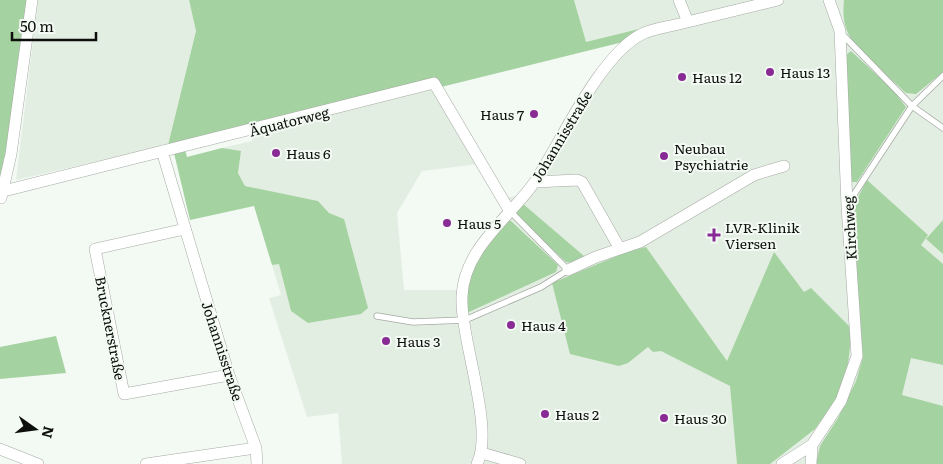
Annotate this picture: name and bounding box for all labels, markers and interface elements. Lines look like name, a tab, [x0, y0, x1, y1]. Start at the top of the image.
scale bar	[12, 10, 96, 42]
text: 50 m	[20, 14, 54, 37]
place label: Haus 13	[780, 62, 830, 82]
marker: Haus 13	[764, 66, 776, 78]
place label: Haus 12	[692, 67, 742, 87]
marker: Haus 12	[676, 71, 688, 83]
street label: Johannisstraße	[526, 86, 596, 186]
street label: Äquatorweg	[247, 101, 331, 141]
place label: Haus 7	[480, 104, 524, 124]
marker: Haus 7	[528, 108, 540, 120]
place label: Neubau Psychiatrie	[674, 138, 748, 174]
place label: Haus 6	[286, 143, 331, 163]
marker: Haus 6	[270, 147, 282, 159]
marker: Neubau Psychiatrie	[658, 150, 670, 162]
street label: Kirchweg	[837, 195, 861, 261]
place label: Haus 5	[457, 213, 501, 233]
marker: Haus 5	[441, 217, 453, 229]
place label: LVR-Klinik Viersen	[725, 217, 800, 253]
marker: LVR-Klinik Viersen	[707, 228, 721, 242]
street label: Brucknerstraße	[91, 274, 131, 382]
street label: Johannisstraße	[197, 299, 249, 403]
place label: Haus 4	[521, 315, 566, 335]
marker: Haus 4	[505, 319, 517, 331]
place label: Haus 3	[396, 331, 441, 351]
marker: Haus 3	[380, 335, 392, 347]
north arrow	[10, 404, 60, 454]
place label: Haus 2	[555, 404, 599, 424]
marker: Haus 2	[539, 408, 551, 420]
place label: Haus 30	[674, 408, 727, 428]
marker: Haus 30	[658, 412, 670, 424]
text: N	[37, 424, 60, 441]

